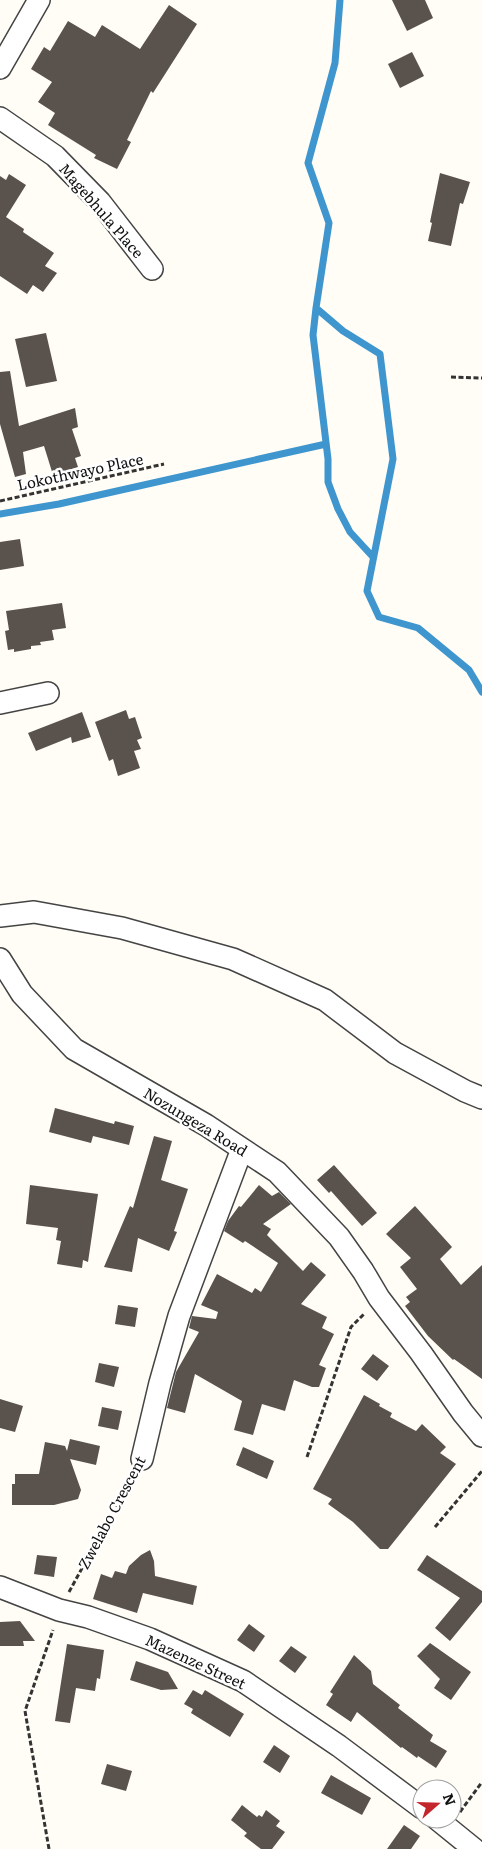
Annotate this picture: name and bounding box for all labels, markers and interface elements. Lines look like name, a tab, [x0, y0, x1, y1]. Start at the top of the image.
street label: Magebhula Place	[54, 157, 150, 263]
street label: Lokothwayo Place	[15, 446, 145, 496]
street label: Nozungeza Road	[140, 1081, 252, 1161]
street label: Zwelabo Crescent	[71, 1451, 151, 1573]
street label: Mazenze Street	[142, 1628, 250, 1694]
north arrow	[412, 1779, 462, 1829]
text: N	[439, 1790, 462, 1808]

